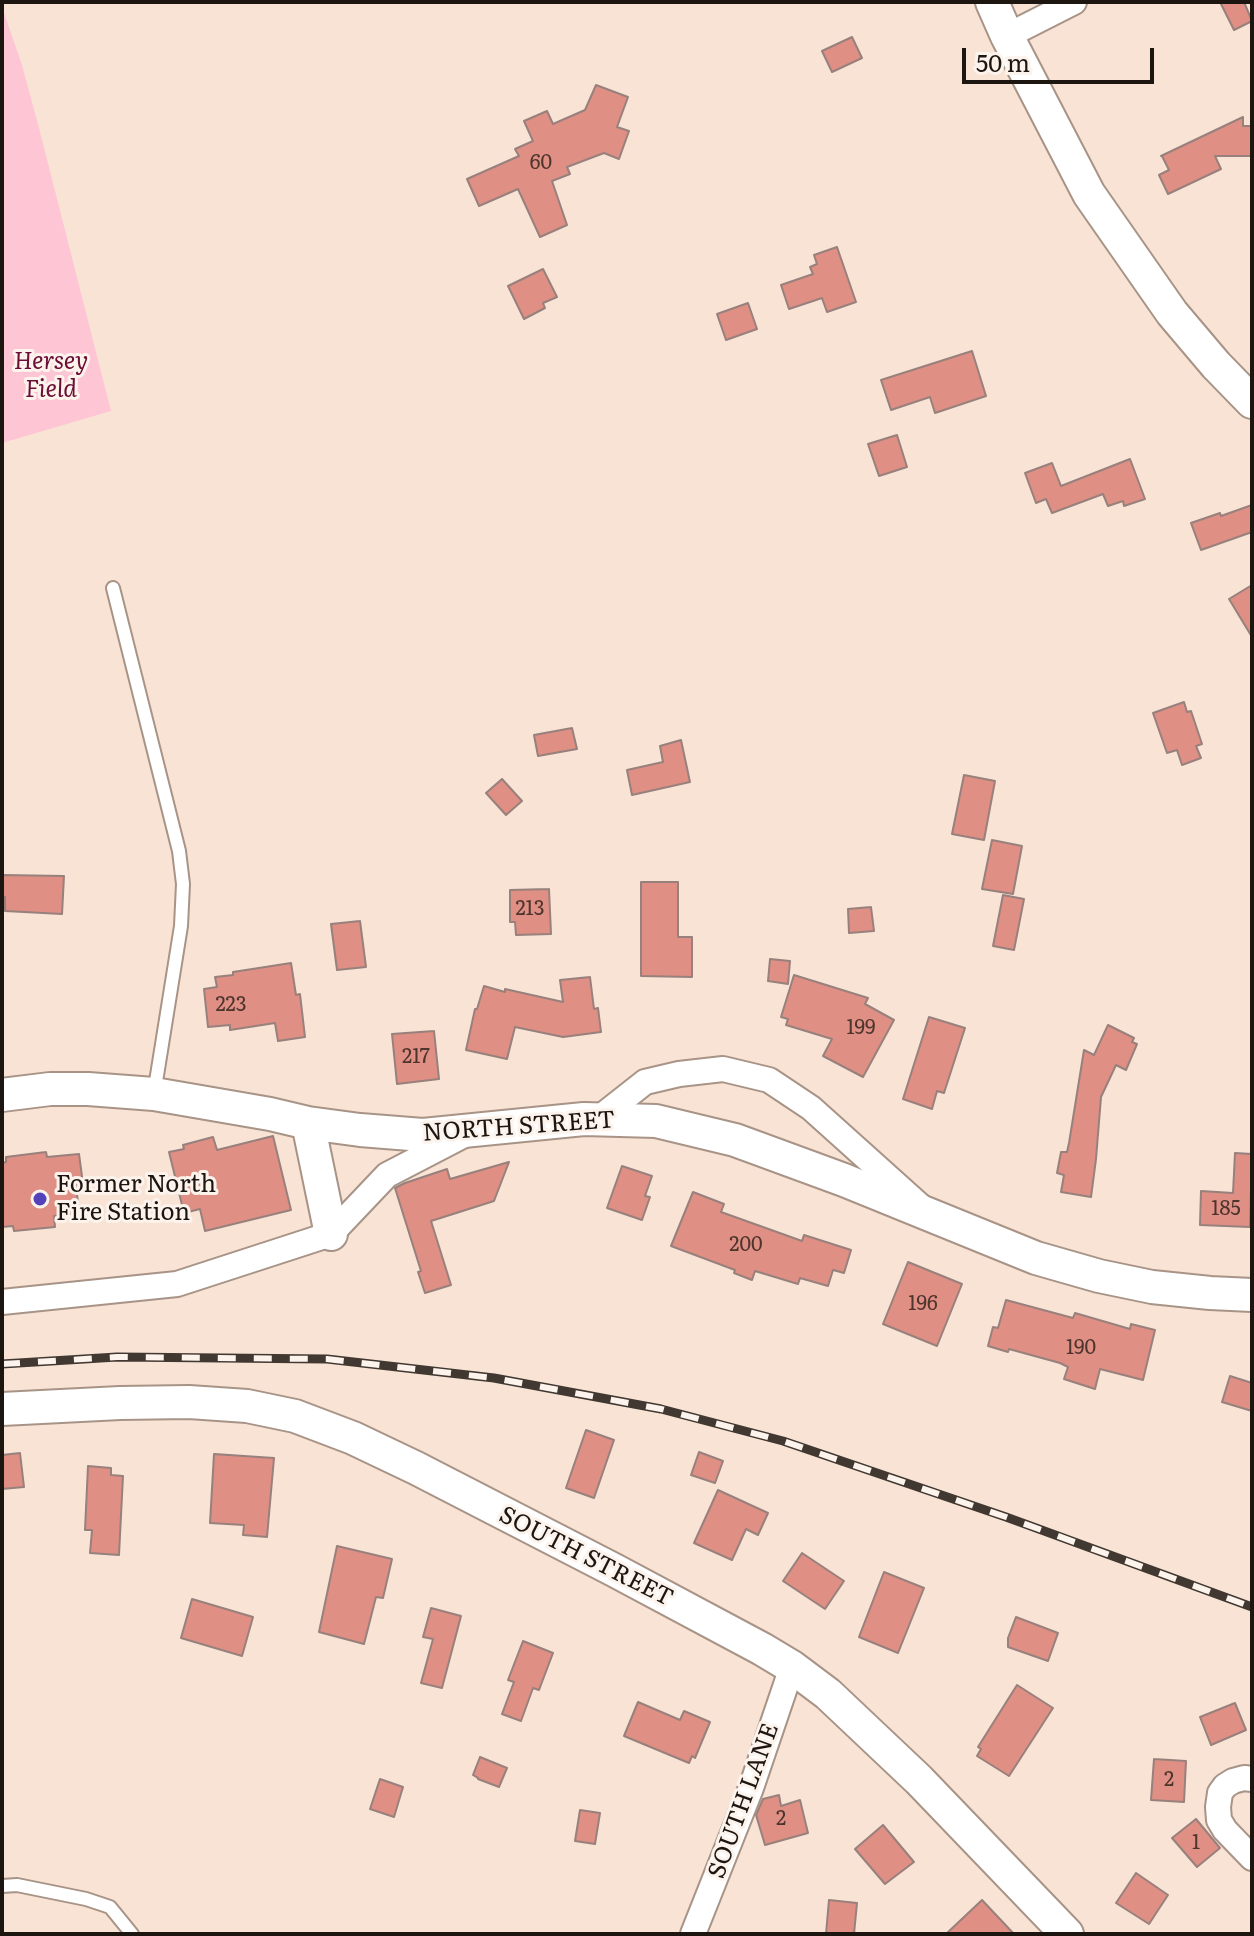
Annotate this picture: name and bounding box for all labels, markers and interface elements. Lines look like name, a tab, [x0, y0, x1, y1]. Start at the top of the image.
scale bar	[966, 32, 1158, 82]
text: 50 m	[976, 44, 1030, 79]
house number: 60	[530, 151, 552, 175]
park label: Hersey Field	[14, 348, 88, 404]
house number: 213	[515, 897, 545, 921]
house number: 223	[215, 993, 247, 1017]
house number: 199	[846, 1016, 876, 1040]
house number: 217	[402, 1045, 430, 1069]
street label: NORTH STREET	[422, 1106, 616, 1148]
place label: Former North Fire Station	[56, 1171, 216, 1227]
marker: Former North Fire Station	[31, 1190, 49, 1208]
house number: 185	[1211, 1197, 1241, 1221]
house number: 200	[729, 1233, 763, 1257]
house number: 196	[908, 1292, 938, 1316]
house number: 190	[1066, 1336, 1096, 1360]
street label: SOUTH STREET	[494, 1501, 678, 1613]
street label: SOUTH LANE	[703, 1720, 785, 1882]
house number: 2	[1164, 1768, 1174, 1792]
house number: 2	[776, 1807, 786, 1831]
house number: 1	[1192, 1831, 1200, 1855]

